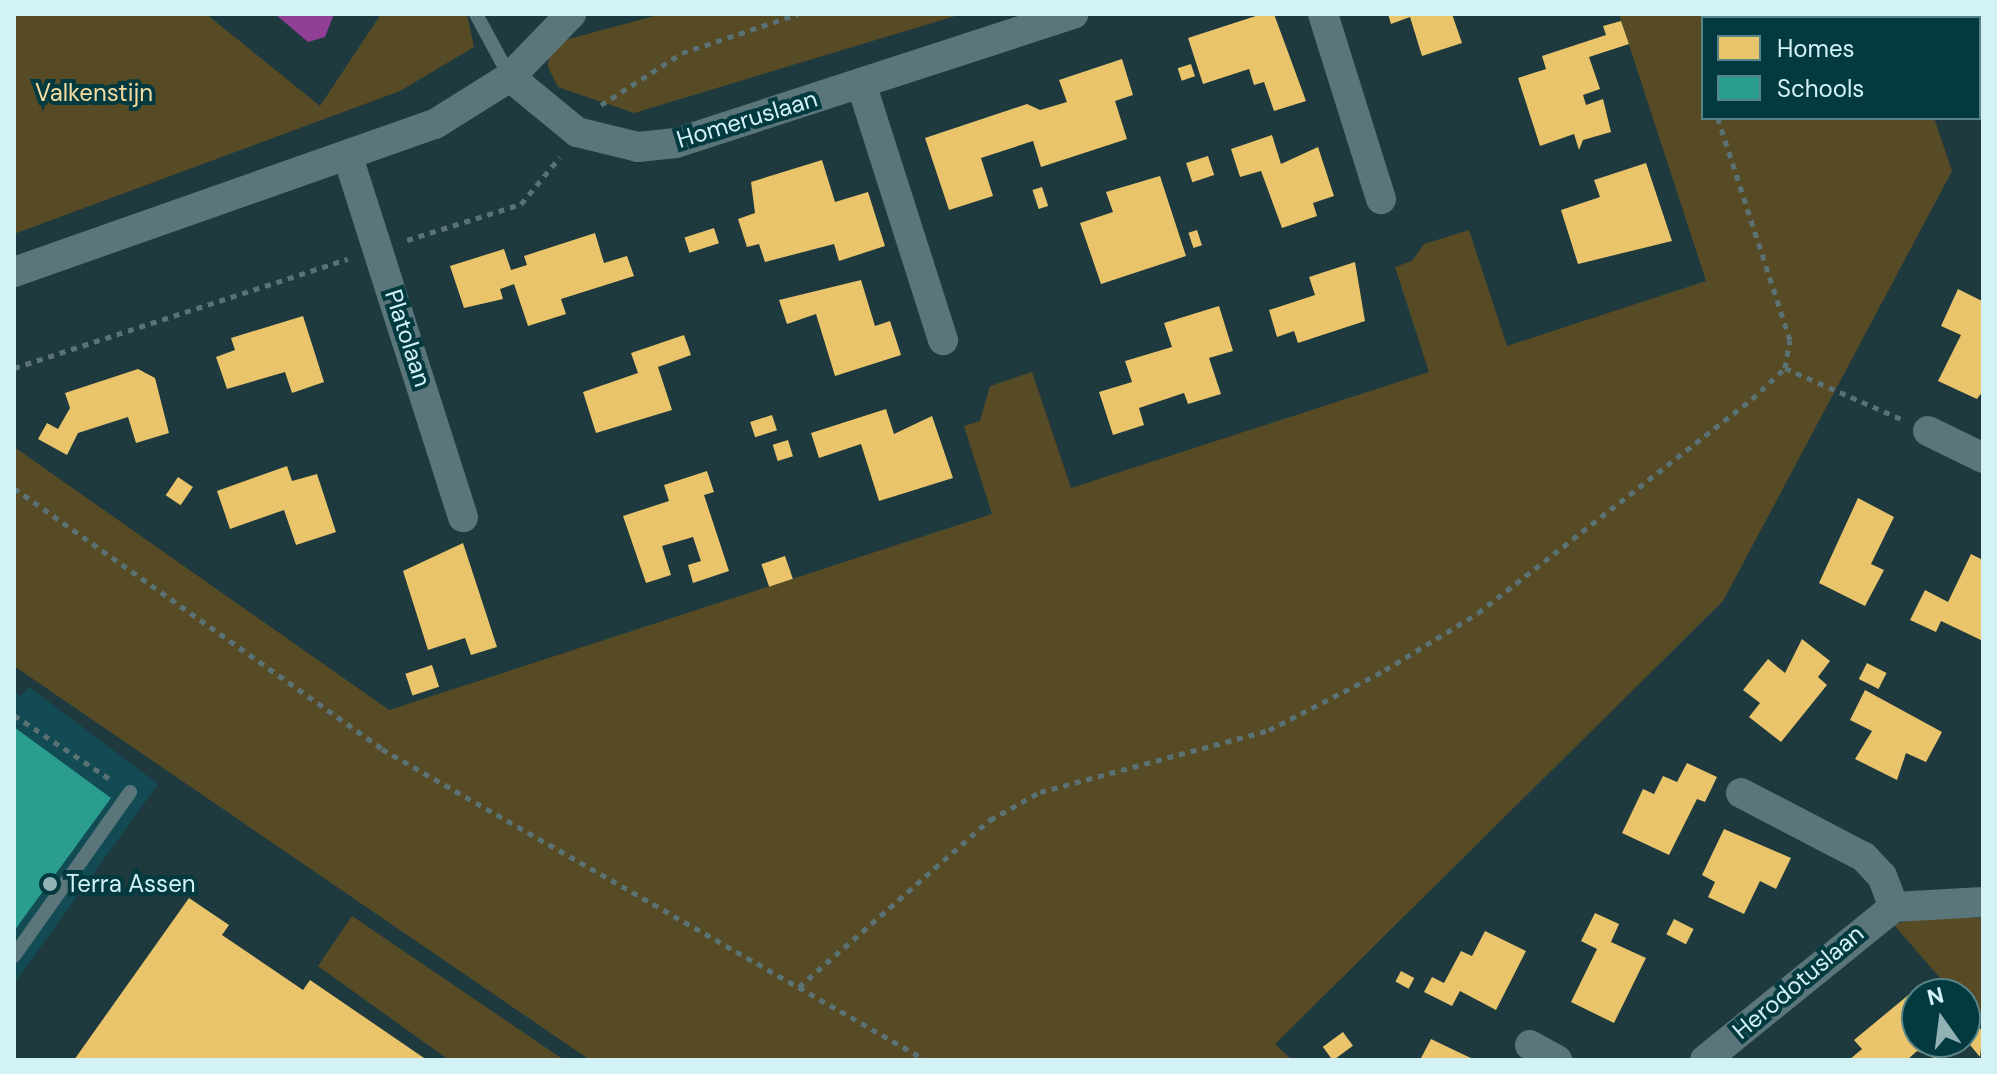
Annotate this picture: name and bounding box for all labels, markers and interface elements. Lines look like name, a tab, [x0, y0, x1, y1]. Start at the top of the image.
legend	[1701, 16, 1981, 120]
text: Homes	[1777, 33, 1855, 64]
text: Schools	[1777, 73, 1864, 104]
park label: Valkenstijn	[35, 79, 153, 107]
street label: Homeruslaan	[673, 84, 821, 154]
street label: Platolaan	[379, 286, 437, 390]
place label: Terra Assen	[66, 870, 196, 898]
marker: Terra Assen	[41, 875, 59, 893]
street label: Herodotuslaan	[1727, 919, 1869, 1045]
north arrow	[1901, 978, 1981, 1058]
text: N	[1924, 980, 1947, 1012]

